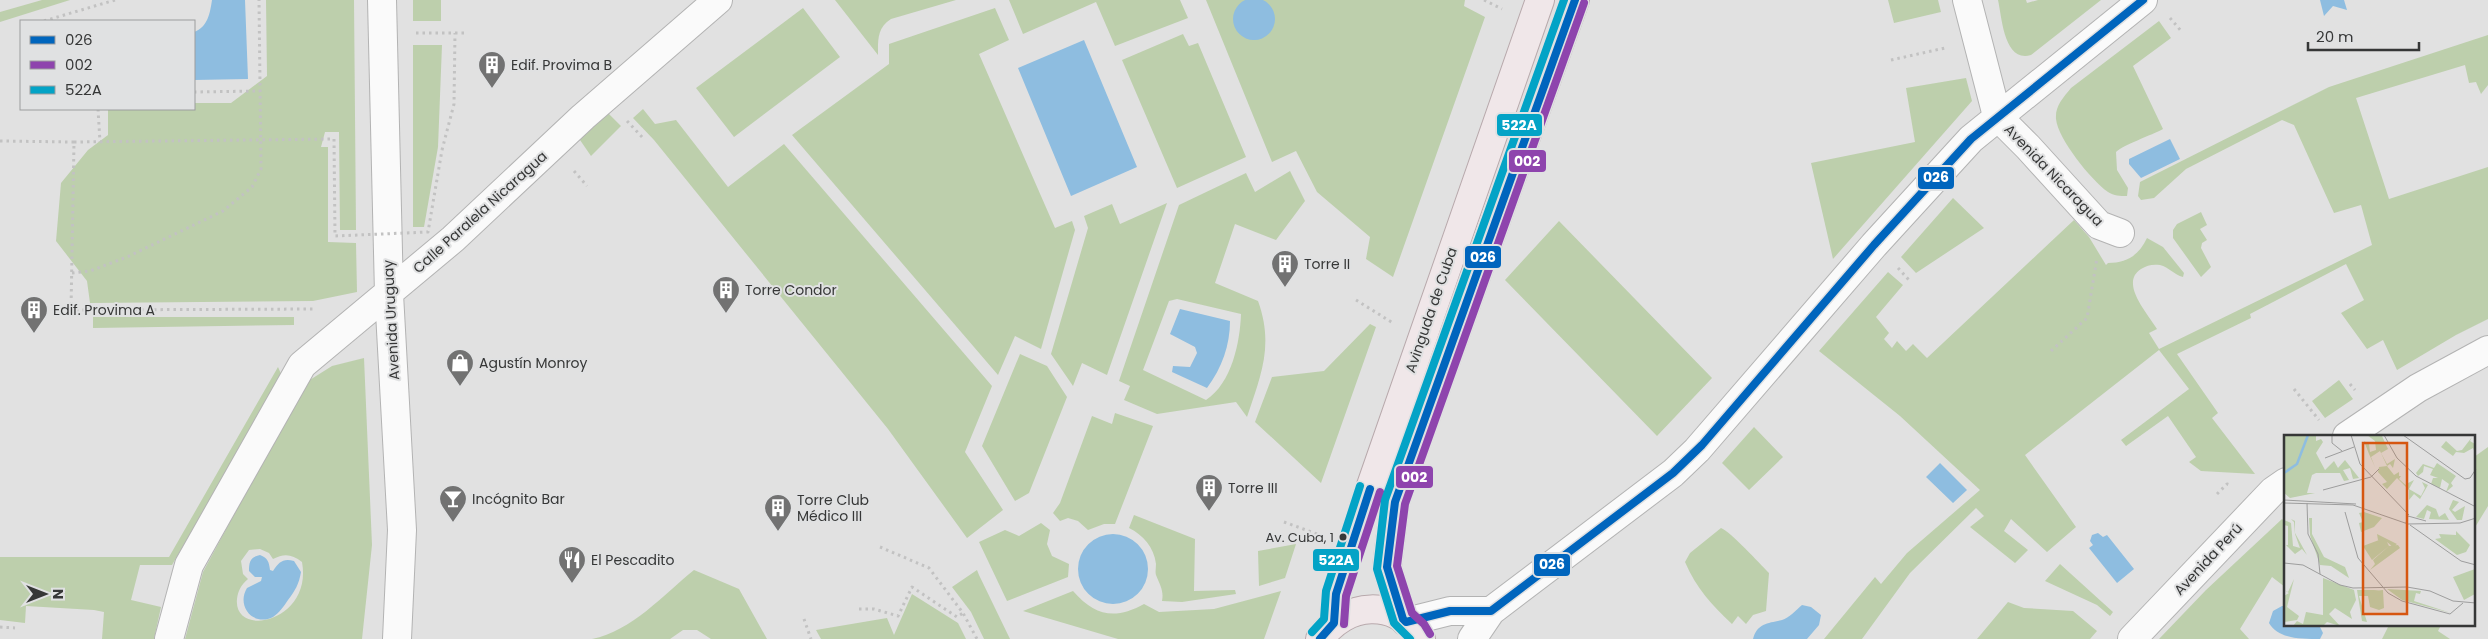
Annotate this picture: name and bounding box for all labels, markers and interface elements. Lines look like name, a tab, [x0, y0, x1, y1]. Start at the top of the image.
legend	[20, 20, 195, 110]
scale bar	[2308, 20, 2419, 52]
text: 20 m	[2316, 26, 2354, 47]
text: 026	[65, 29, 93, 50]
building icon: Edif. Provima B	[477, 50, 507, 89]
text: 002	[65, 54, 92, 75]
place label: Edif. Provima B	[511, 55, 612, 75]
text: 522A	[65, 79, 102, 100]
line badge: 522A	[1496, 113, 1543, 137]
text: 522A	[1501, 115, 1537, 135]
street label: Avenida Nicaragua	[2000, 120, 2108, 230]
street label: Calle Paralela Nicaragua	[408, 146, 552, 278]
line badge: 002	[1508, 149, 1547, 173]
text: 002	[1514, 151, 1540, 171]
line badge: 026	[1917, 166, 1955, 190]
text: 026	[1923, 167, 1949, 187]
street label: Avinguda de Cuba	[1400, 245, 1462, 375]
line badge: 026	[1464, 245, 1502, 269]
text: 026	[1470, 247, 1496, 267]
building icon: Torre II	[1270, 249, 1300, 288]
place label: Torre II	[1304, 254, 1350, 274]
street label: Avenida Uruguay	[378, 259, 404, 381]
building icon: Torre Condor	[711, 275, 741, 314]
place label: Torre Condor	[745, 280, 837, 300]
building icon: Edif. Provima A	[19, 295, 49, 334]
place label: Edif. Provima A	[53, 300, 155, 320]
shop icon: Agustín Monroy	[445, 348, 475, 387]
place label: Agustín Monroy	[479, 353, 588, 373]
inset map	[2284, 435, 2476, 626]
line badge: 002	[1395, 465, 1434, 489]
text: 002	[1401, 467, 1427, 487]
building icon: Torre III	[1194, 473, 1224, 512]
place label: Torre III	[1228, 478, 1278, 498]
bar icon: Incógnito Bar	[438, 484, 468, 523]
place label: Incógnito Bar	[472, 489, 565, 509]
place label: Torre Club Médico III	[797, 490, 869, 526]
building icon: Torre Club Médico III	[763, 493, 793, 532]
street label: Avenida Perú	[2169, 519, 2247, 599]
place label: Av. Cuba, 1	[1266, 528, 1334, 547]
marker: Av. Cuba, 1	[1338, 532, 1348, 542]
restaurant icon: El Pescadito	[557, 545, 587, 584]
line badge: 522A	[1312, 548, 1360, 572]
place label: El Pescadito	[591, 550, 674, 570]
text: 522A	[1318, 550, 1354, 570]
line badge: 026	[1533, 553, 1571, 577]
text: 026	[1539, 554, 1565, 574]
north arrow	[20, 569, 70, 619]
text: N	[48, 589, 68, 599]

